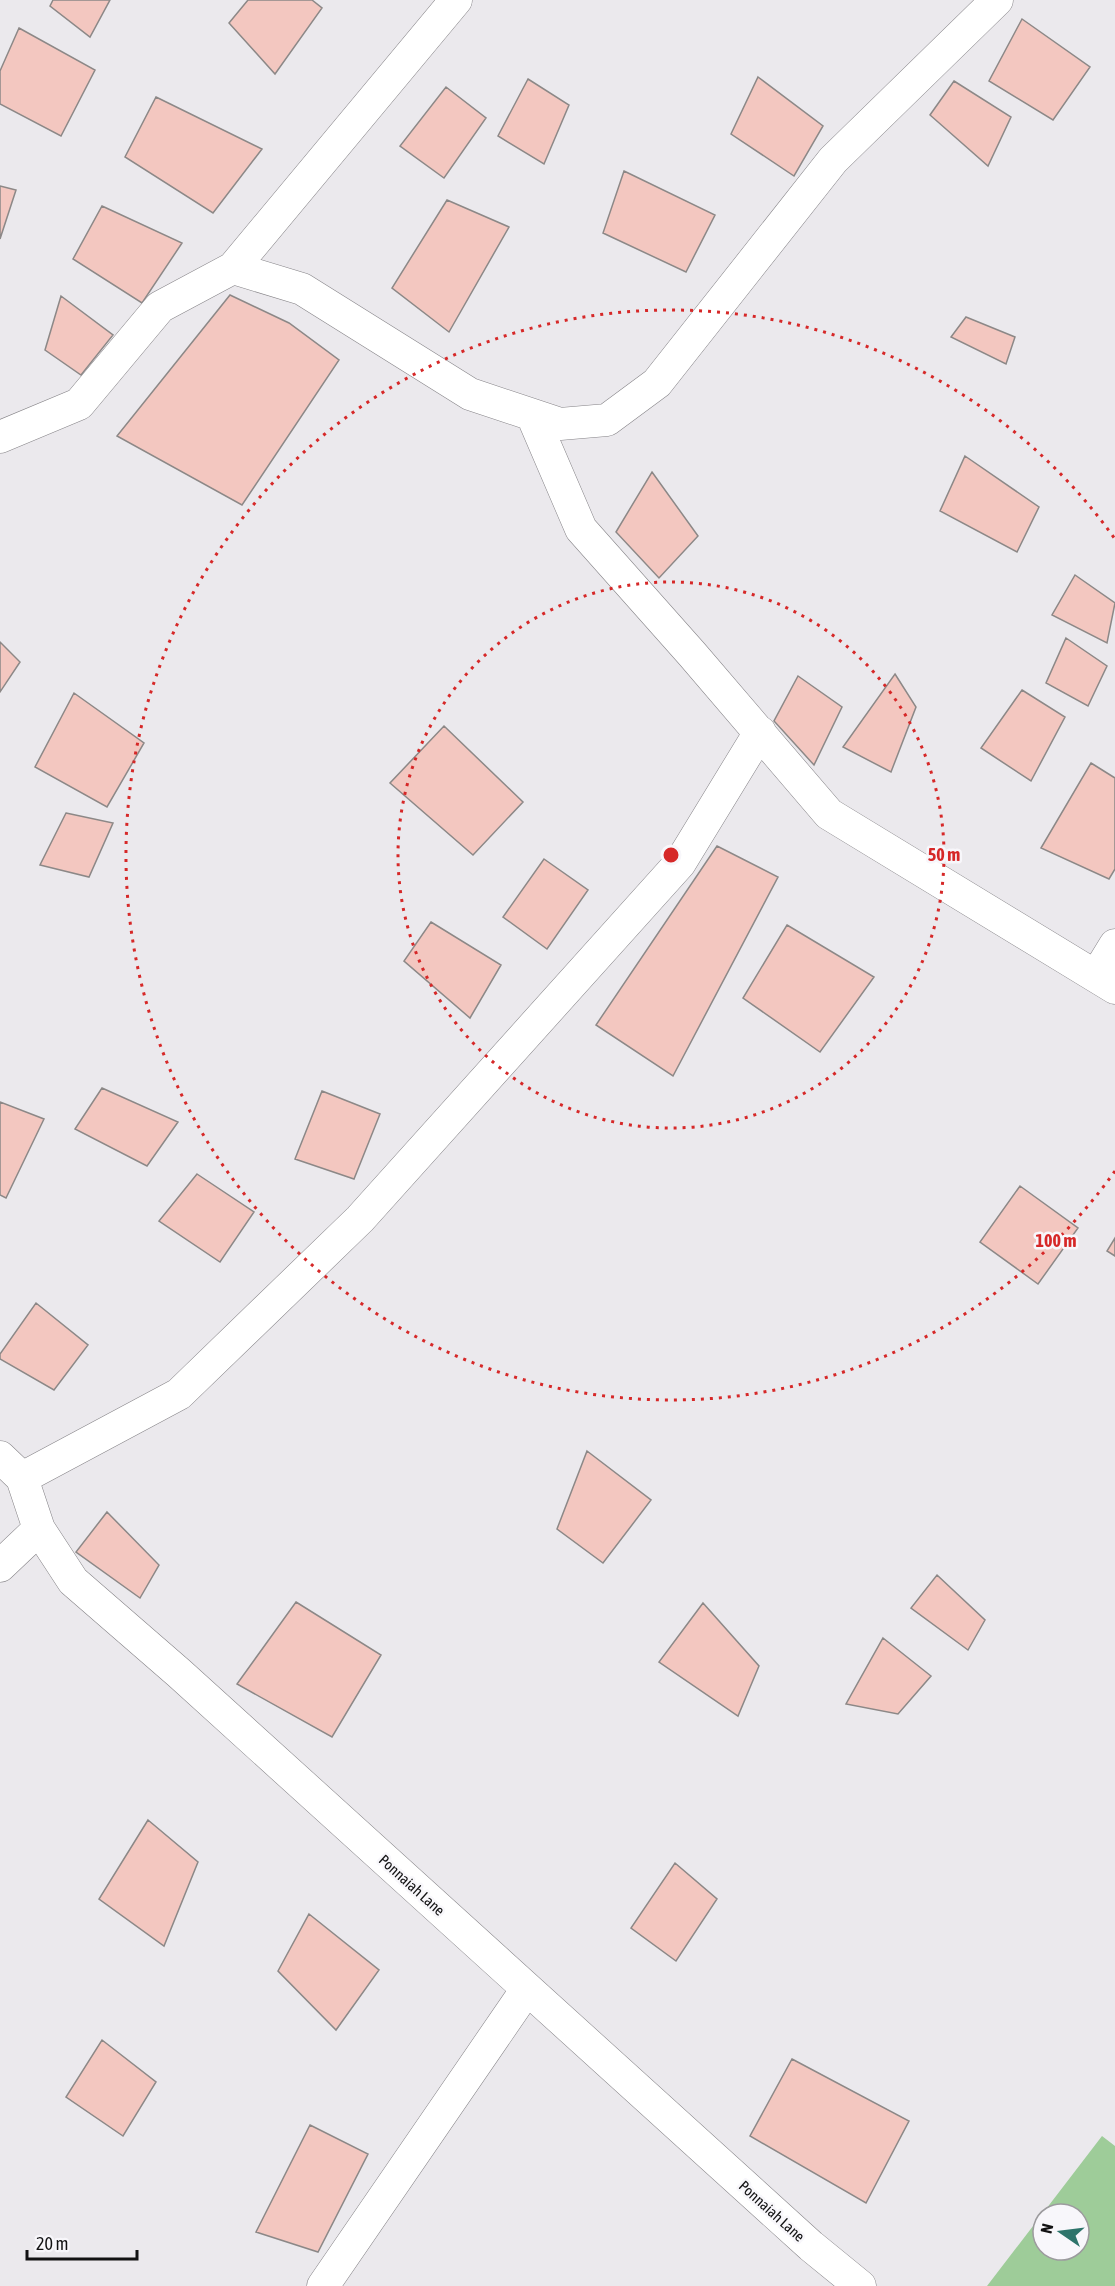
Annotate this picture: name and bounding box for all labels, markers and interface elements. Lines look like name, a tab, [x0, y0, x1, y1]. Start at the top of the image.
text: 50 m	[928, 844, 960, 865]
centre of rings	[661, 845, 681, 865]
text: 100 m	[1036, 1230, 1076, 1251]
street label: Ponnaiah Lane	[376, 1851, 448, 1919]
street label: Ponnaiah Lane	[736, 2177, 808, 2245]
north arrow	[1031, 2202, 1091, 2262]
text: N	[1037, 2222, 1056, 2235]
scale bar	[27, 2223, 136, 2261]
text: 20 m	[36, 2233, 68, 2254]

